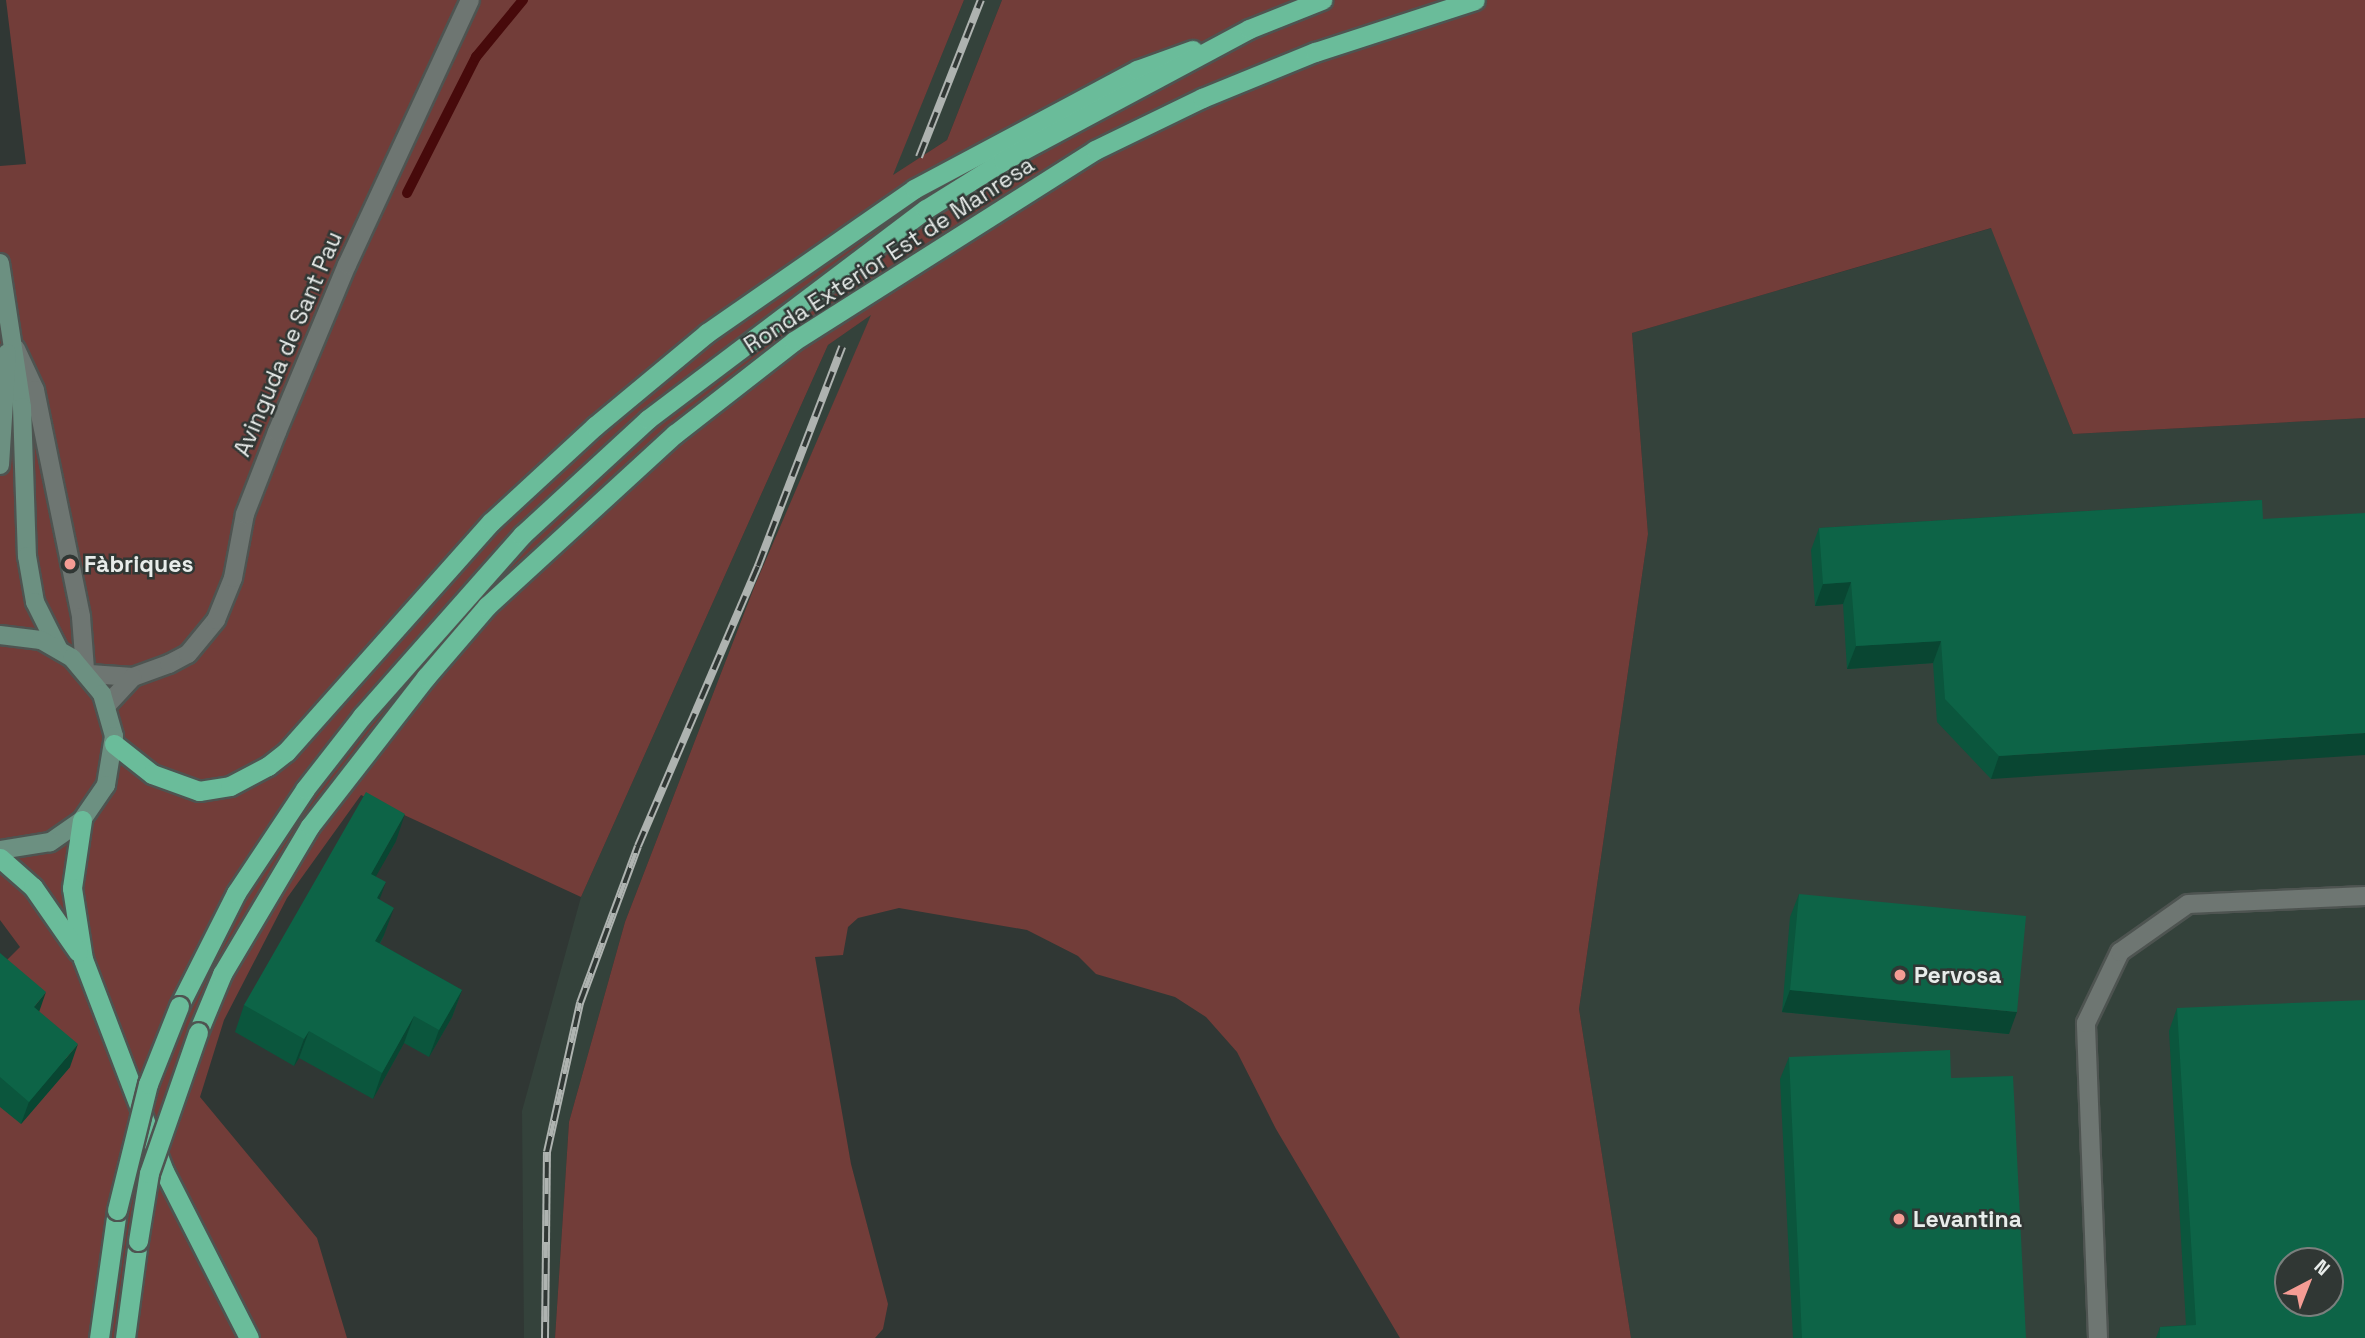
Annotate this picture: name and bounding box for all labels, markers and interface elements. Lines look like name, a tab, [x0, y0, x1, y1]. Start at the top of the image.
street label: Ronda Exterior Est de Manresa	[739, 151, 1039, 359]
street label: Avinguda de Sant Pau	[228, 227, 348, 461]
place label: Fàbriques	[84, 550, 193, 578]
marker: Fàbriques	[62, 556, 78, 572]
place label: Pervosa	[1914, 961, 2002, 989]
marker: Pervosa	[1892, 967, 1908, 983]
place label: Levantina	[1913, 1205, 2022, 1233]
marker: Levantina	[1891, 1211, 1907, 1227]
north arrow	[2274, 1247, 2344, 1317]
text: N	[2309, 1254, 2335, 1281]

